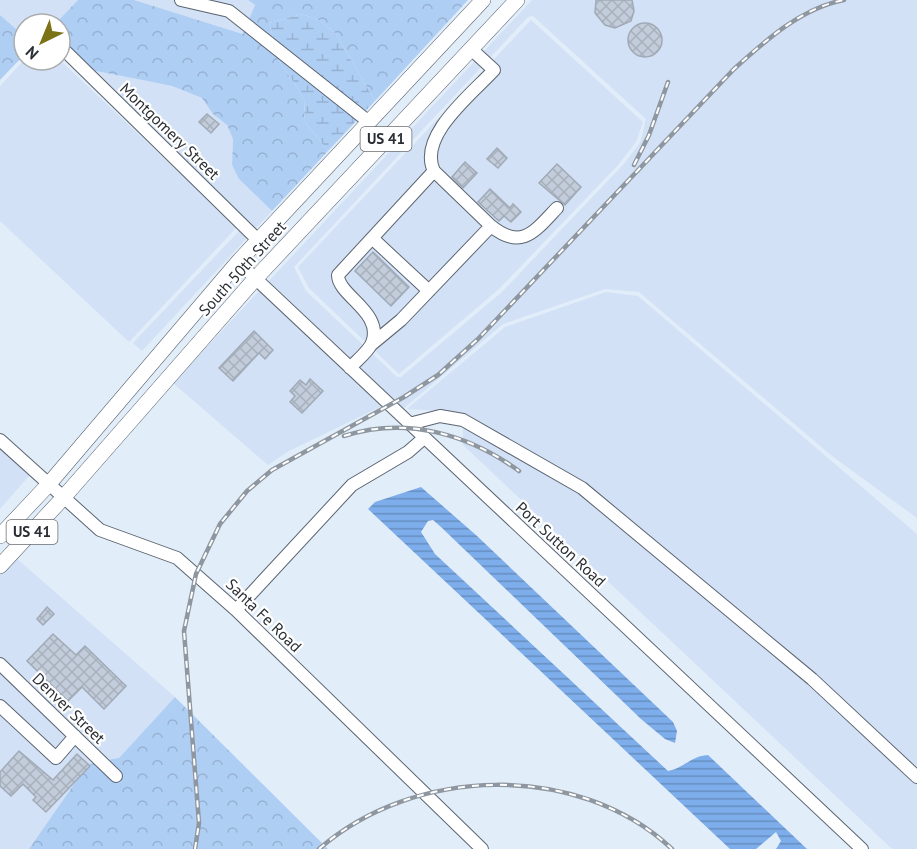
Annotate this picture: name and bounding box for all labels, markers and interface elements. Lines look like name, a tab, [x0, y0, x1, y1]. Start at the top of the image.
north arrow	[12, 12, 72, 72]
text: N	[21, 42, 42, 64]
street label: Montgomery Street	[116, 78, 224, 184]
road number: US 41	[360, 127, 412, 151]
street label: South 50th Street	[194, 216, 290, 320]
street label: Port Sutton Road	[512, 497, 610, 591]
road number: US 41	[6, 520, 57, 544]
street label: Santa Fe Road	[222, 574, 306, 656]
street label: Denver Street	[28, 668, 110, 748]

